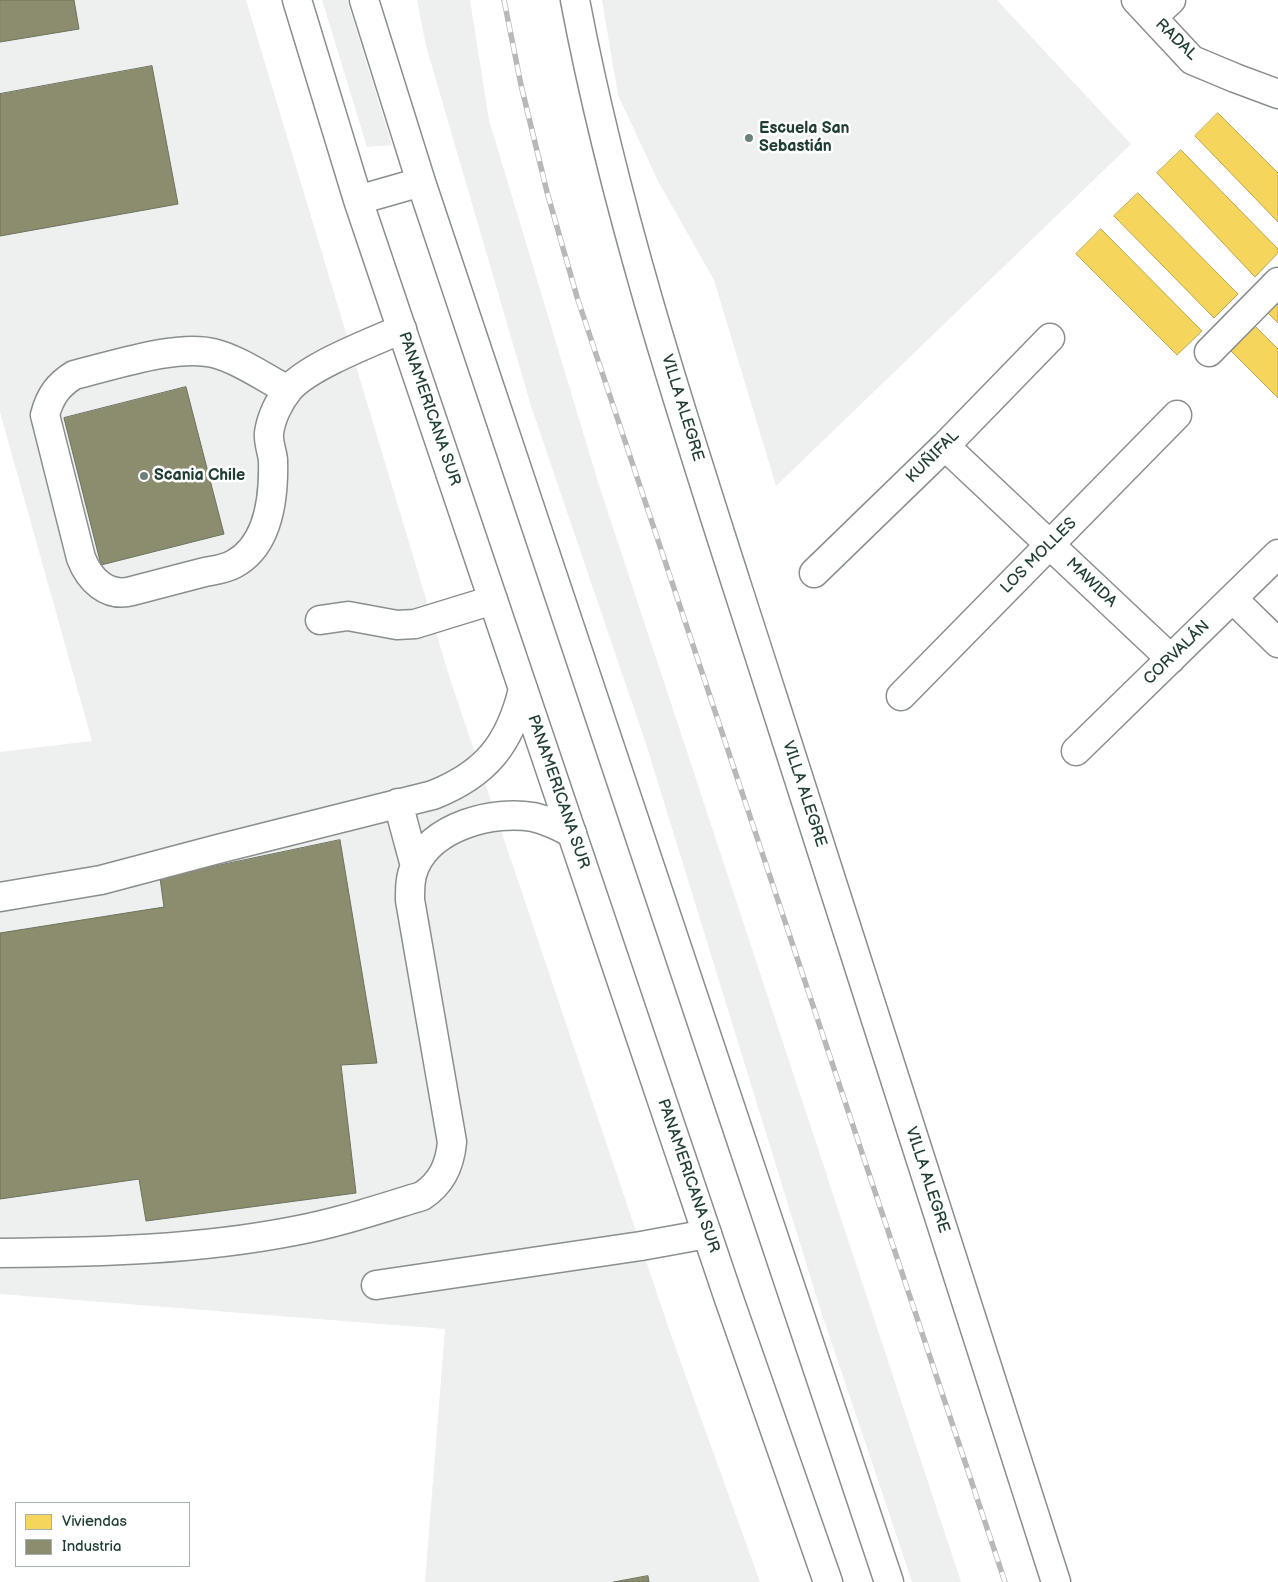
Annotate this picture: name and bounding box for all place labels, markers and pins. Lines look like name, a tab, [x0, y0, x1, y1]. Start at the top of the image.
place label: Escuela San Sebastián	[759, 119, 850, 157]
marker: Escuela San Sebastián	[743, 132, 755, 144]
place label: Scania Chile	[154, 466, 245, 486]
marker: Scania Chile	[138, 470, 150, 482]

